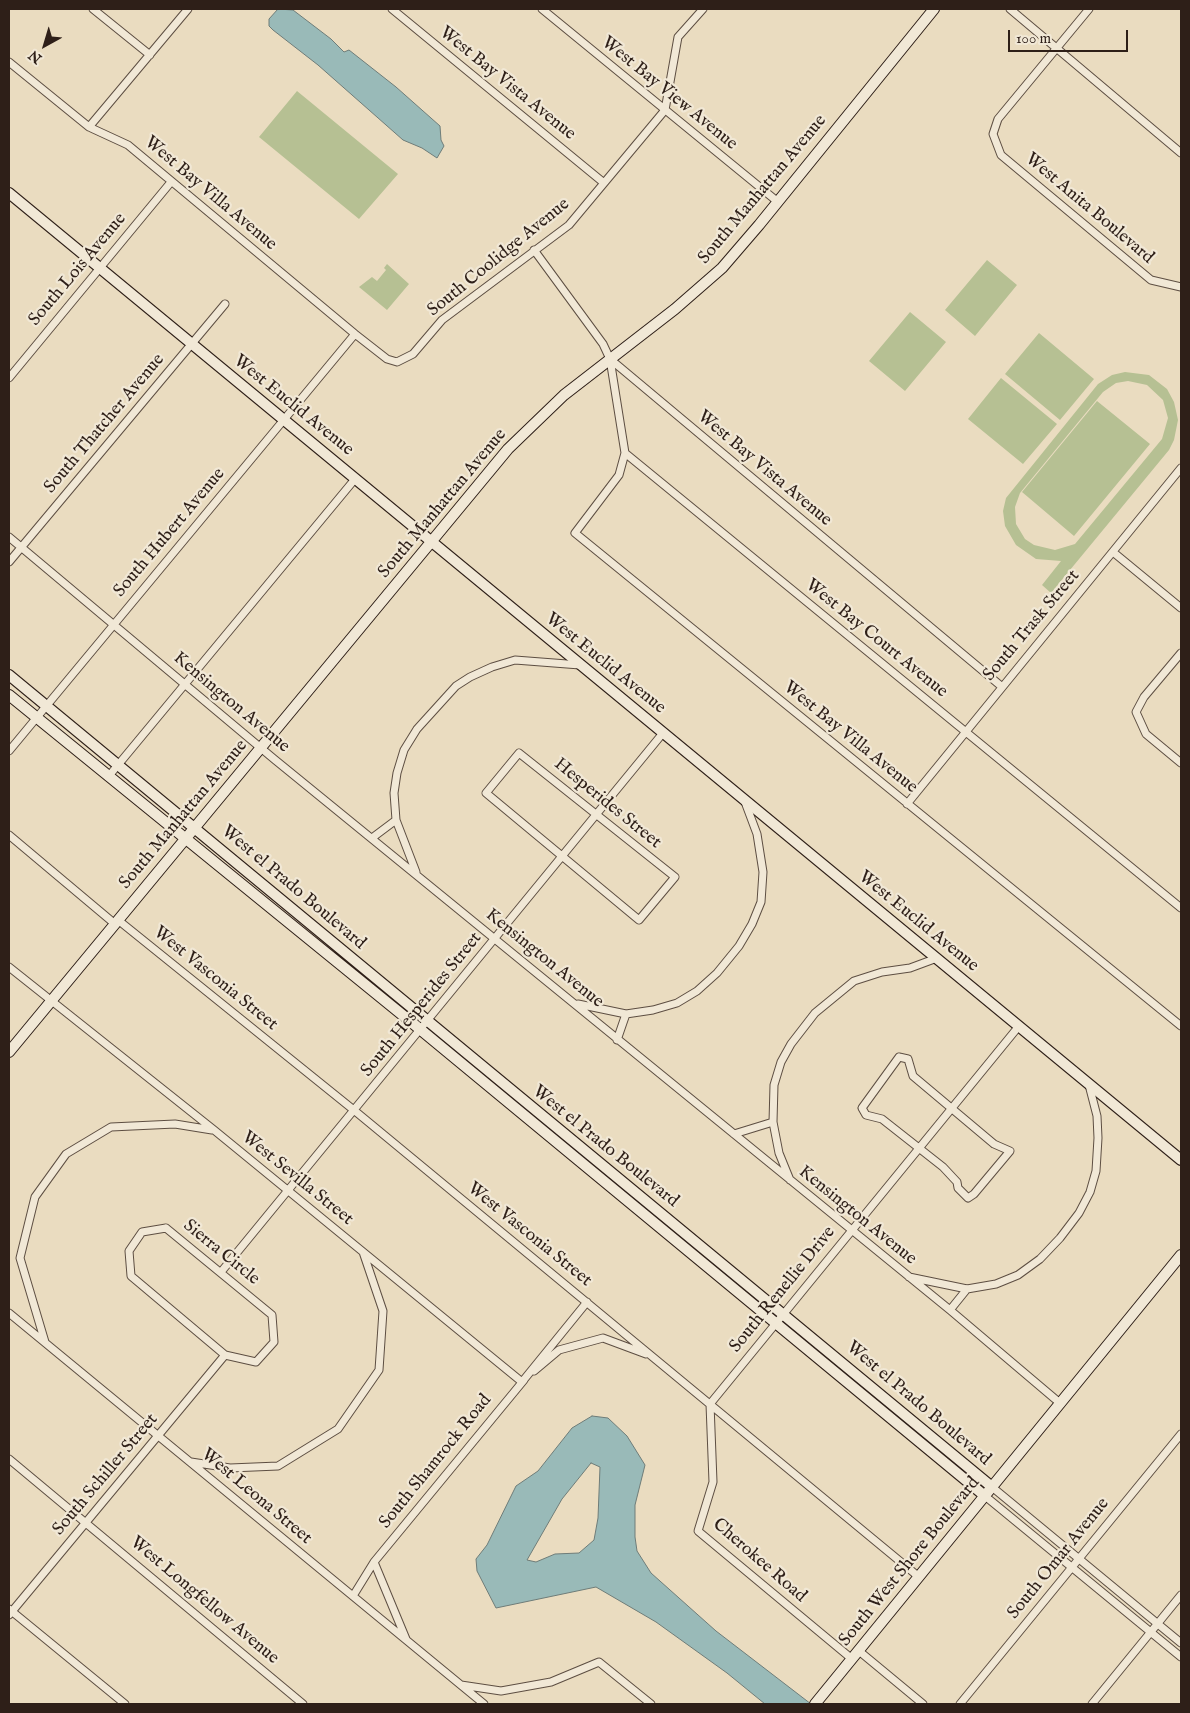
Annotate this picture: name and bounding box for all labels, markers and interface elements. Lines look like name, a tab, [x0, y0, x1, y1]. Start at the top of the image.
north arrow	[20, 20, 70, 70]
scale bar	[1010, 20, 1130, 52]
street label: West Bay Vista Avenue	[435, 22, 579, 146]
text: 100 m	[1016, 29, 1051, 48]
street label: West Bay View Avenue	[597, 32, 741, 156]
text: N	[25, 46, 46, 67]
street label: South Manhattan Avenue	[694, 111, 832, 269]
street label: West Bay Villa Avenue	[139, 132, 281, 256]
street label: West Anita Boulevard	[1020, 149, 1158, 269]
street label: South Coolidge Avenue	[424, 194, 574, 322]
street label: South Lois Avenue	[25, 209, 131, 331]
street label: South Thatcher Avenue	[40, 350, 170, 498]
street label: West Euclid Avenue	[228, 351, 358, 461]
street label: West Bay Vista Avenue	[692, 406, 836, 532]
street label: South Manhattan Avenue	[374, 425, 512, 583]
street label: South Hubert Avenue	[110, 464, 230, 602]
street label: South Trask Street	[979, 566, 1085, 686]
street label: West Bay Court Avenue	[800, 575, 952, 703]
street label: West Euclid Avenue	[540, 609, 670, 719]
street label: Kensington Avenue	[168, 648, 294, 758]
street label: West Bay Villa Avenue	[779, 677, 921, 799]
street label: South Manhattan Avenue	[115, 736, 253, 894]
street label: Hesperides Street	[549, 754, 665, 854]
street label: West el Prado Boulevard	[216, 821, 370, 955]
street label: West Euclid Avenue	[853, 867, 983, 977]
street label: Kensington Avenue	[481, 905, 607, 1013]
street label: West Vasconia Street	[148, 922, 282, 1036]
street label: South Hesperides Street	[357, 928, 487, 1082]
street label: West el Prado Boulevard	[527, 1081, 683, 1213]
street label: West Sevilla Street	[237, 1127, 357, 1231]
street label: Kensington Avenue	[794, 1162, 920, 1270]
street label: West Vasconia Street	[462, 1178, 596, 1292]
street label: Sierra Circle	[178, 1216, 264, 1290]
street label: South Renellie Drive	[725, 1222, 841, 1358]
street label: West el Prado Boulevard	[841, 1337, 995, 1471]
street label: South Shamrock Road	[375, 1390, 497, 1534]
street label: South Schiller Street	[49, 1410, 163, 1540]
street label: West Leona Street	[196, 1444, 316, 1550]
street label: South West Shore Boulevard	[835, 1473, 985, 1651]
street label: South Omar Avenue	[1003, 1494, 1115, 1624]
street label: Cherokee Road	[708, 1514, 810, 1608]
street label: West Longfellow Avenue	[125, 1532, 283, 1670]

